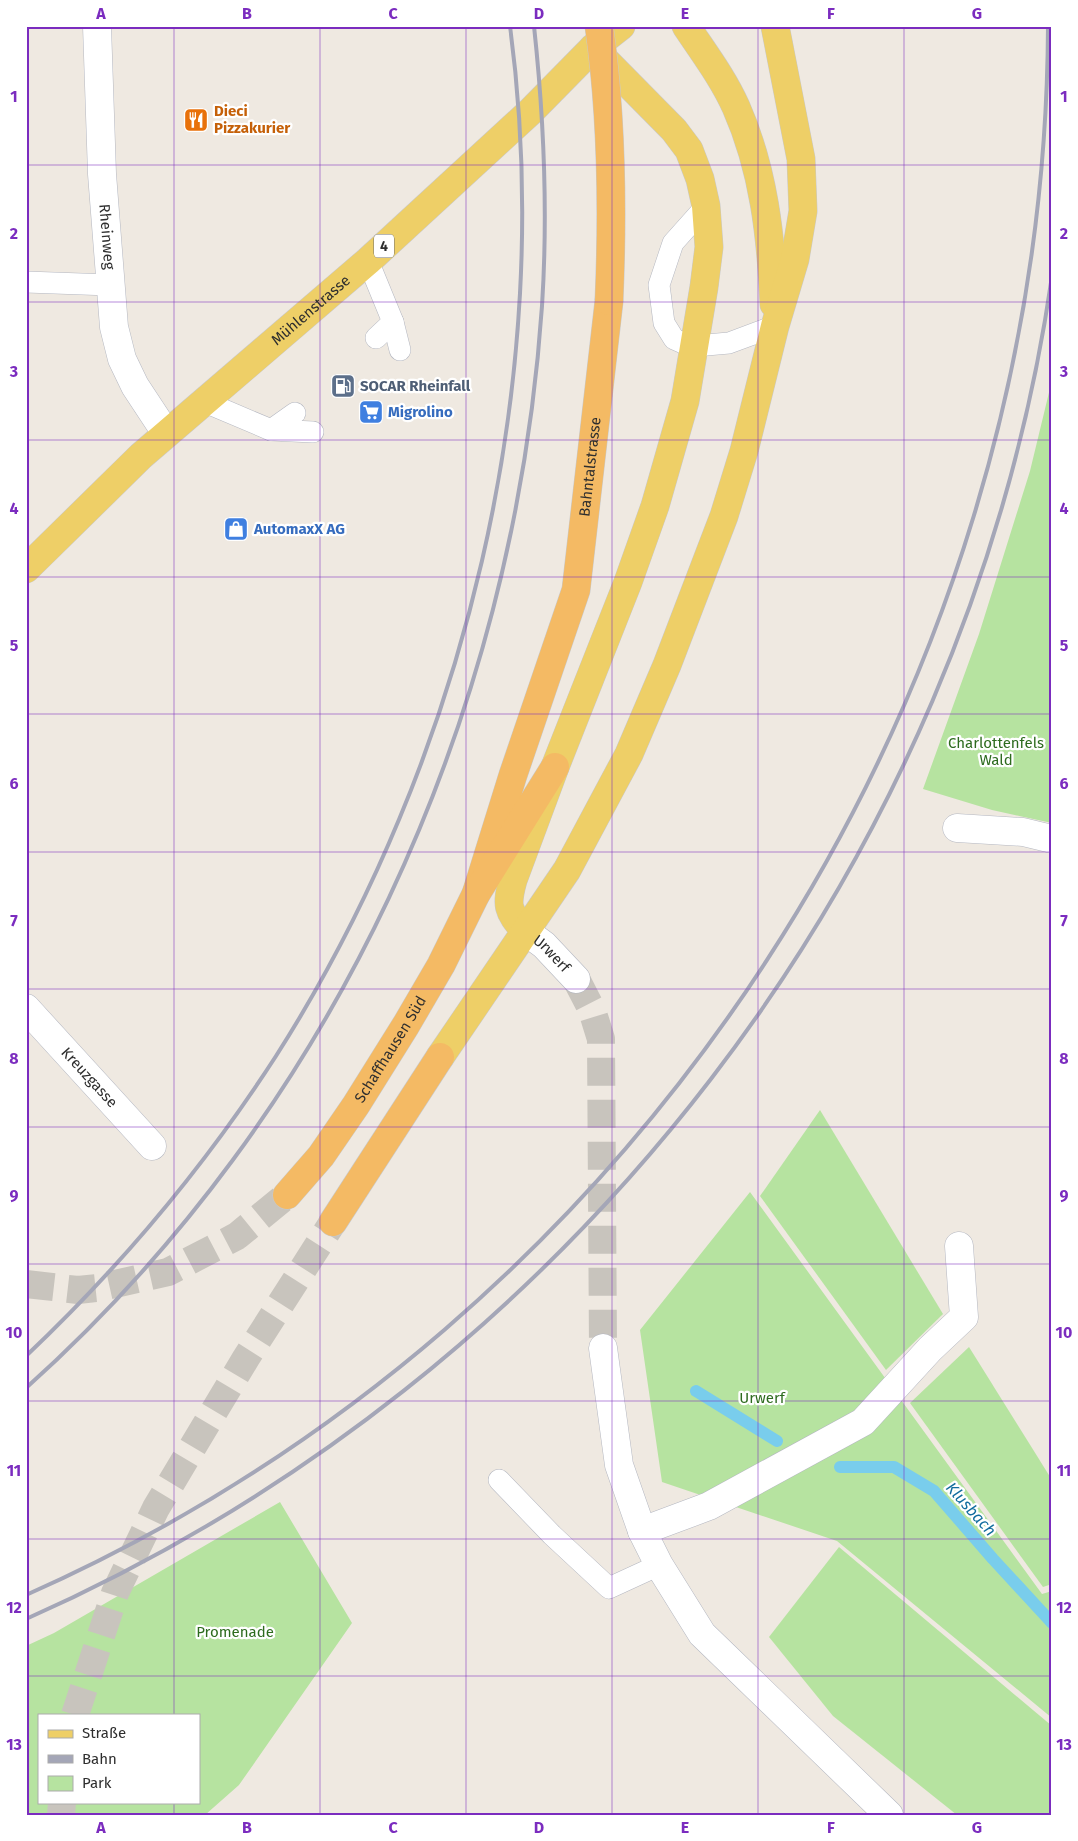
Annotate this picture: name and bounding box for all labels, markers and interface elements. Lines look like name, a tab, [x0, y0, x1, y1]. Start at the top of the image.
text: A	[95, 4, 106, 23]
text: B	[242, 4, 252, 23]
text: C	[388, 4, 398, 23]
text: D	[534, 4, 544, 23]
text: E	[681, 4, 689, 23]
text: F	[827, 4, 835, 23]
text: G	[972, 4, 982, 23]
text: 1	[10, 87, 18, 106]
text: 1	[1060, 87, 1068, 106]
place label: Dieci Pizzakurier	[214, 102, 291, 137]
restaurant icon: Dieci Pizzakurier	[183, 107, 209, 133]
street label: Rheinweg	[95, 203, 118, 270]
text: 2	[10, 224, 18, 243]
text: 2	[1060, 224, 1068, 243]
road number: 4	[374, 235, 394, 258]
street label: Mühlenstrasse	[268, 271, 354, 349]
text: 3	[9, 362, 18, 381]
text: 3	[1059, 362, 1068, 381]
fuel station icon: SOCAR Rheinfall	[330, 373, 356, 399]
place label: SOCAR Rheinfall	[360, 377, 471, 395]
supermarket icon: Migrolino	[358, 399, 384, 425]
place label: Migrolino	[388, 403, 453, 421]
street label: Bahntalstrasse	[575, 416, 605, 518]
text: 4	[9, 499, 19, 518]
text: 4	[1059, 499, 1069, 518]
shop icon: AutomaxX AG	[223, 516, 249, 542]
place label: AutomaxX AG	[253, 520, 345, 538]
text: 5	[10, 636, 19, 655]
text: 5	[1060, 636, 1069, 655]
park label: Charlottenfels Wald	[948, 734, 1044, 769]
text: 6	[9, 774, 19, 793]
text: 6	[1059, 774, 1069, 793]
text: 7	[10, 911, 18, 930]
text: 7	[1060, 911, 1068, 930]
street label: Urwerf	[530, 931, 575, 977]
street label: Schaffhausen Süd	[351, 993, 430, 1106]
street label: Kreuzgasse	[57, 1044, 121, 1111]
text: 8	[9, 1049, 19, 1068]
text: 8	[1059, 1049, 1069, 1068]
text: 9	[10, 1186, 19, 1205]
text: 9	[1060, 1186, 1069, 1205]
text: 10	[6, 1323, 22, 1342]
text: 10	[1056, 1323, 1072, 1342]
park label: Urwerf	[739, 1389, 786, 1407]
text: 11	[7, 1461, 21, 1480]
text: 11	[1057, 1461, 1071, 1480]
water label: Klusbach	[942, 1478, 1000, 1540]
text: 12	[6, 1598, 22, 1617]
text: 12	[1056, 1598, 1072, 1617]
park label: Promenade	[196, 1623, 274, 1641]
legend	[38, 1714, 200, 1804]
text: Straße	[82, 1724, 126, 1742]
text: 13	[6, 1735, 22, 1754]
text: 13	[1056, 1735, 1072, 1754]
text: Bahn	[82, 1750, 117, 1768]
text: Park	[82, 1774, 112, 1792]
text: A	[95, 1818, 106, 1837]
text: B	[242, 1818, 252, 1837]
text: C	[388, 1818, 398, 1837]
text: D	[534, 1818, 544, 1837]
text: E	[681, 1818, 689, 1837]
text: F	[827, 1818, 835, 1837]
text: G	[972, 1818, 982, 1837]

